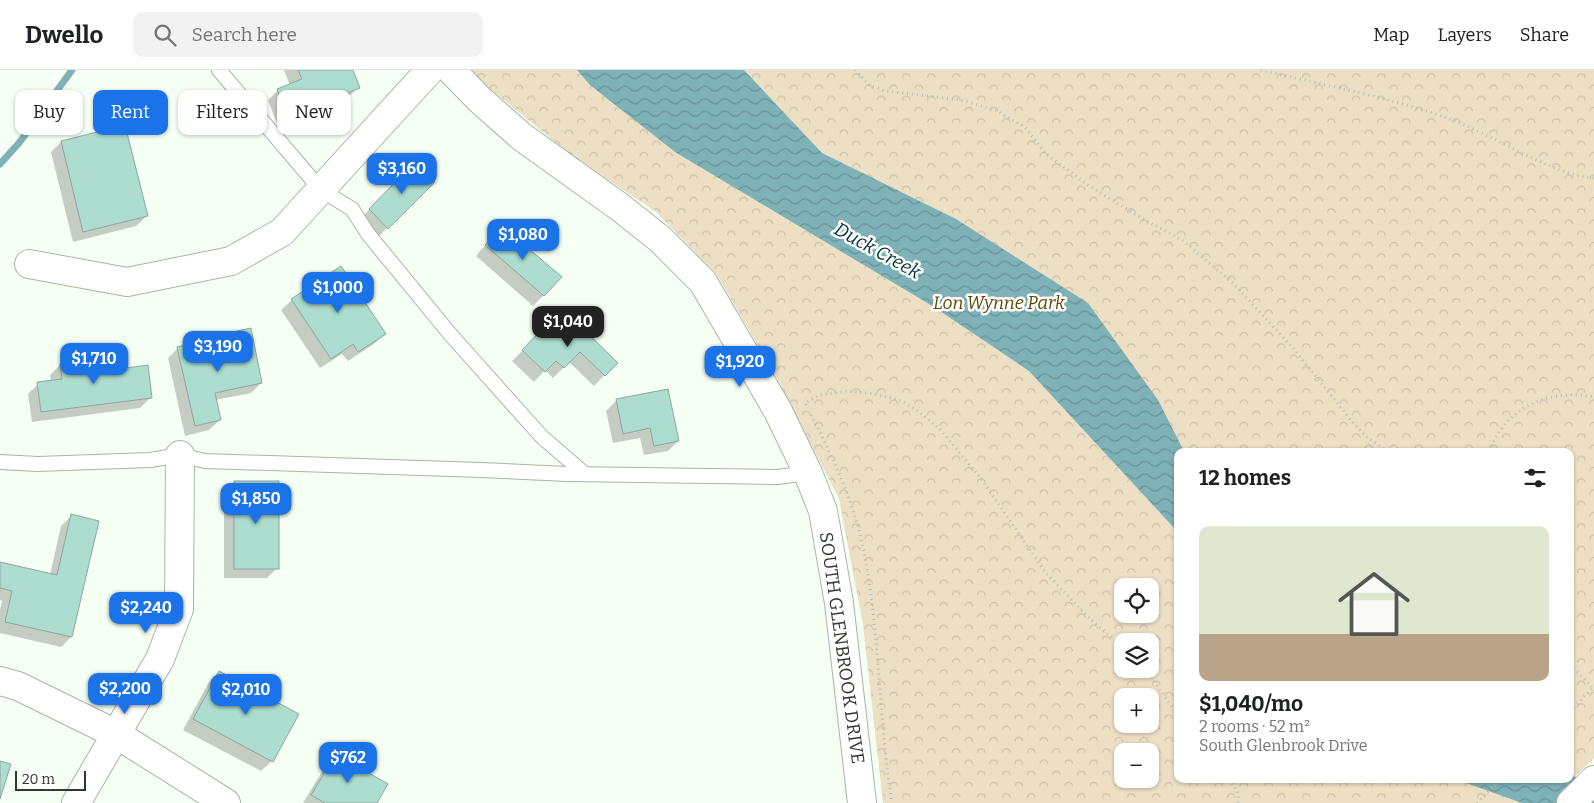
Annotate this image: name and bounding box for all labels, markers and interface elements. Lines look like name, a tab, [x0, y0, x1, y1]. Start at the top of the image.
search box	[133, 12, 483, 57]
text: Dwello	[25, 21, 103, 49]
icon: search	[151, 21, 179, 49]
text: Search here	[191, 23, 297, 46]
text: Map	[1373, 24, 1409, 46]
text: Layers	[1437, 24, 1492, 46]
text: Share	[1520, 24, 1569, 46]
chip: Buy	[15, 90, 83, 135]
chip: Rent	[93, 90, 168, 135]
chip: Filters	[178, 90, 267, 135]
chip: New	[277, 90, 351, 135]
pin: $3,160	[361, 152, 443, 195]
text: $3,160	[378, 159, 426, 178]
water label: Duck Creek	[830, 217, 926, 284]
pin: $1,080	[482, 218, 564, 261]
text: $1,080	[498, 225, 548, 244]
pin: $1,000	[297, 272, 379, 314]
text: $1,000	[313, 278, 363, 297]
park label: Lon Wynne Park	[933, 292, 1065, 314]
pin: $1,040	[527, 306, 609, 348]
text: $1,040	[543, 312, 593, 331]
pin: $3,190	[177, 330, 259, 373]
text: $3,190	[194, 337, 242, 356]
pin: $1,710	[53, 342, 135, 385]
pin: $1,920	[699, 346, 781, 388]
text: $1,710	[71, 349, 117, 368]
text: $1,920	[716, 352, 764, 371]
icon: filters	[1521, 464, 1549, 492]
text: 12 homes	[1199, 465, 1291, 491]
pin: $1,850	[215, 482, 297, 525]
text: $1,850	[231, 489, 281, 508]
street label: SOUTH GLENBROOK DRIVE	[815, 531, 869, 765]
icon: home	[1329, 559, 1419, 649]
map controls	[1114, 578, 1159, 788]
button: locate	[1114, 578, 1159, 623]
pin: $2,240	[105, 592, 187, 634]
text: $2,240	[120, 598, 172, 617]
button: layers	[1114, 633, 1159, 678]
pin: $2,200	[84, 672, 166, 715]
pin: $2,010	[205, 674, 287, 716]
text: $2,200	[99, 679, 151, 698]
text: $2,010	[221, 680, 271, 699]
button: +	[1114, 688, 1159, 733]
text: $1,040/mo	[1199, 691, 1303, 717]
text: 2 rooms · 52 m²	[1199, 717, 1310, 736]
text: South Glenbrook Drive	[1199, 736, 1367, 755]
pin: $762	[318, 742, 378, 784]
button: −	[1114, 743, 1159, 788]
text: $762	[330, 748, 366, 767]
scale bar	[15, 768, 86, 791]
text: 20 m	[22, 771, 55, 788]

